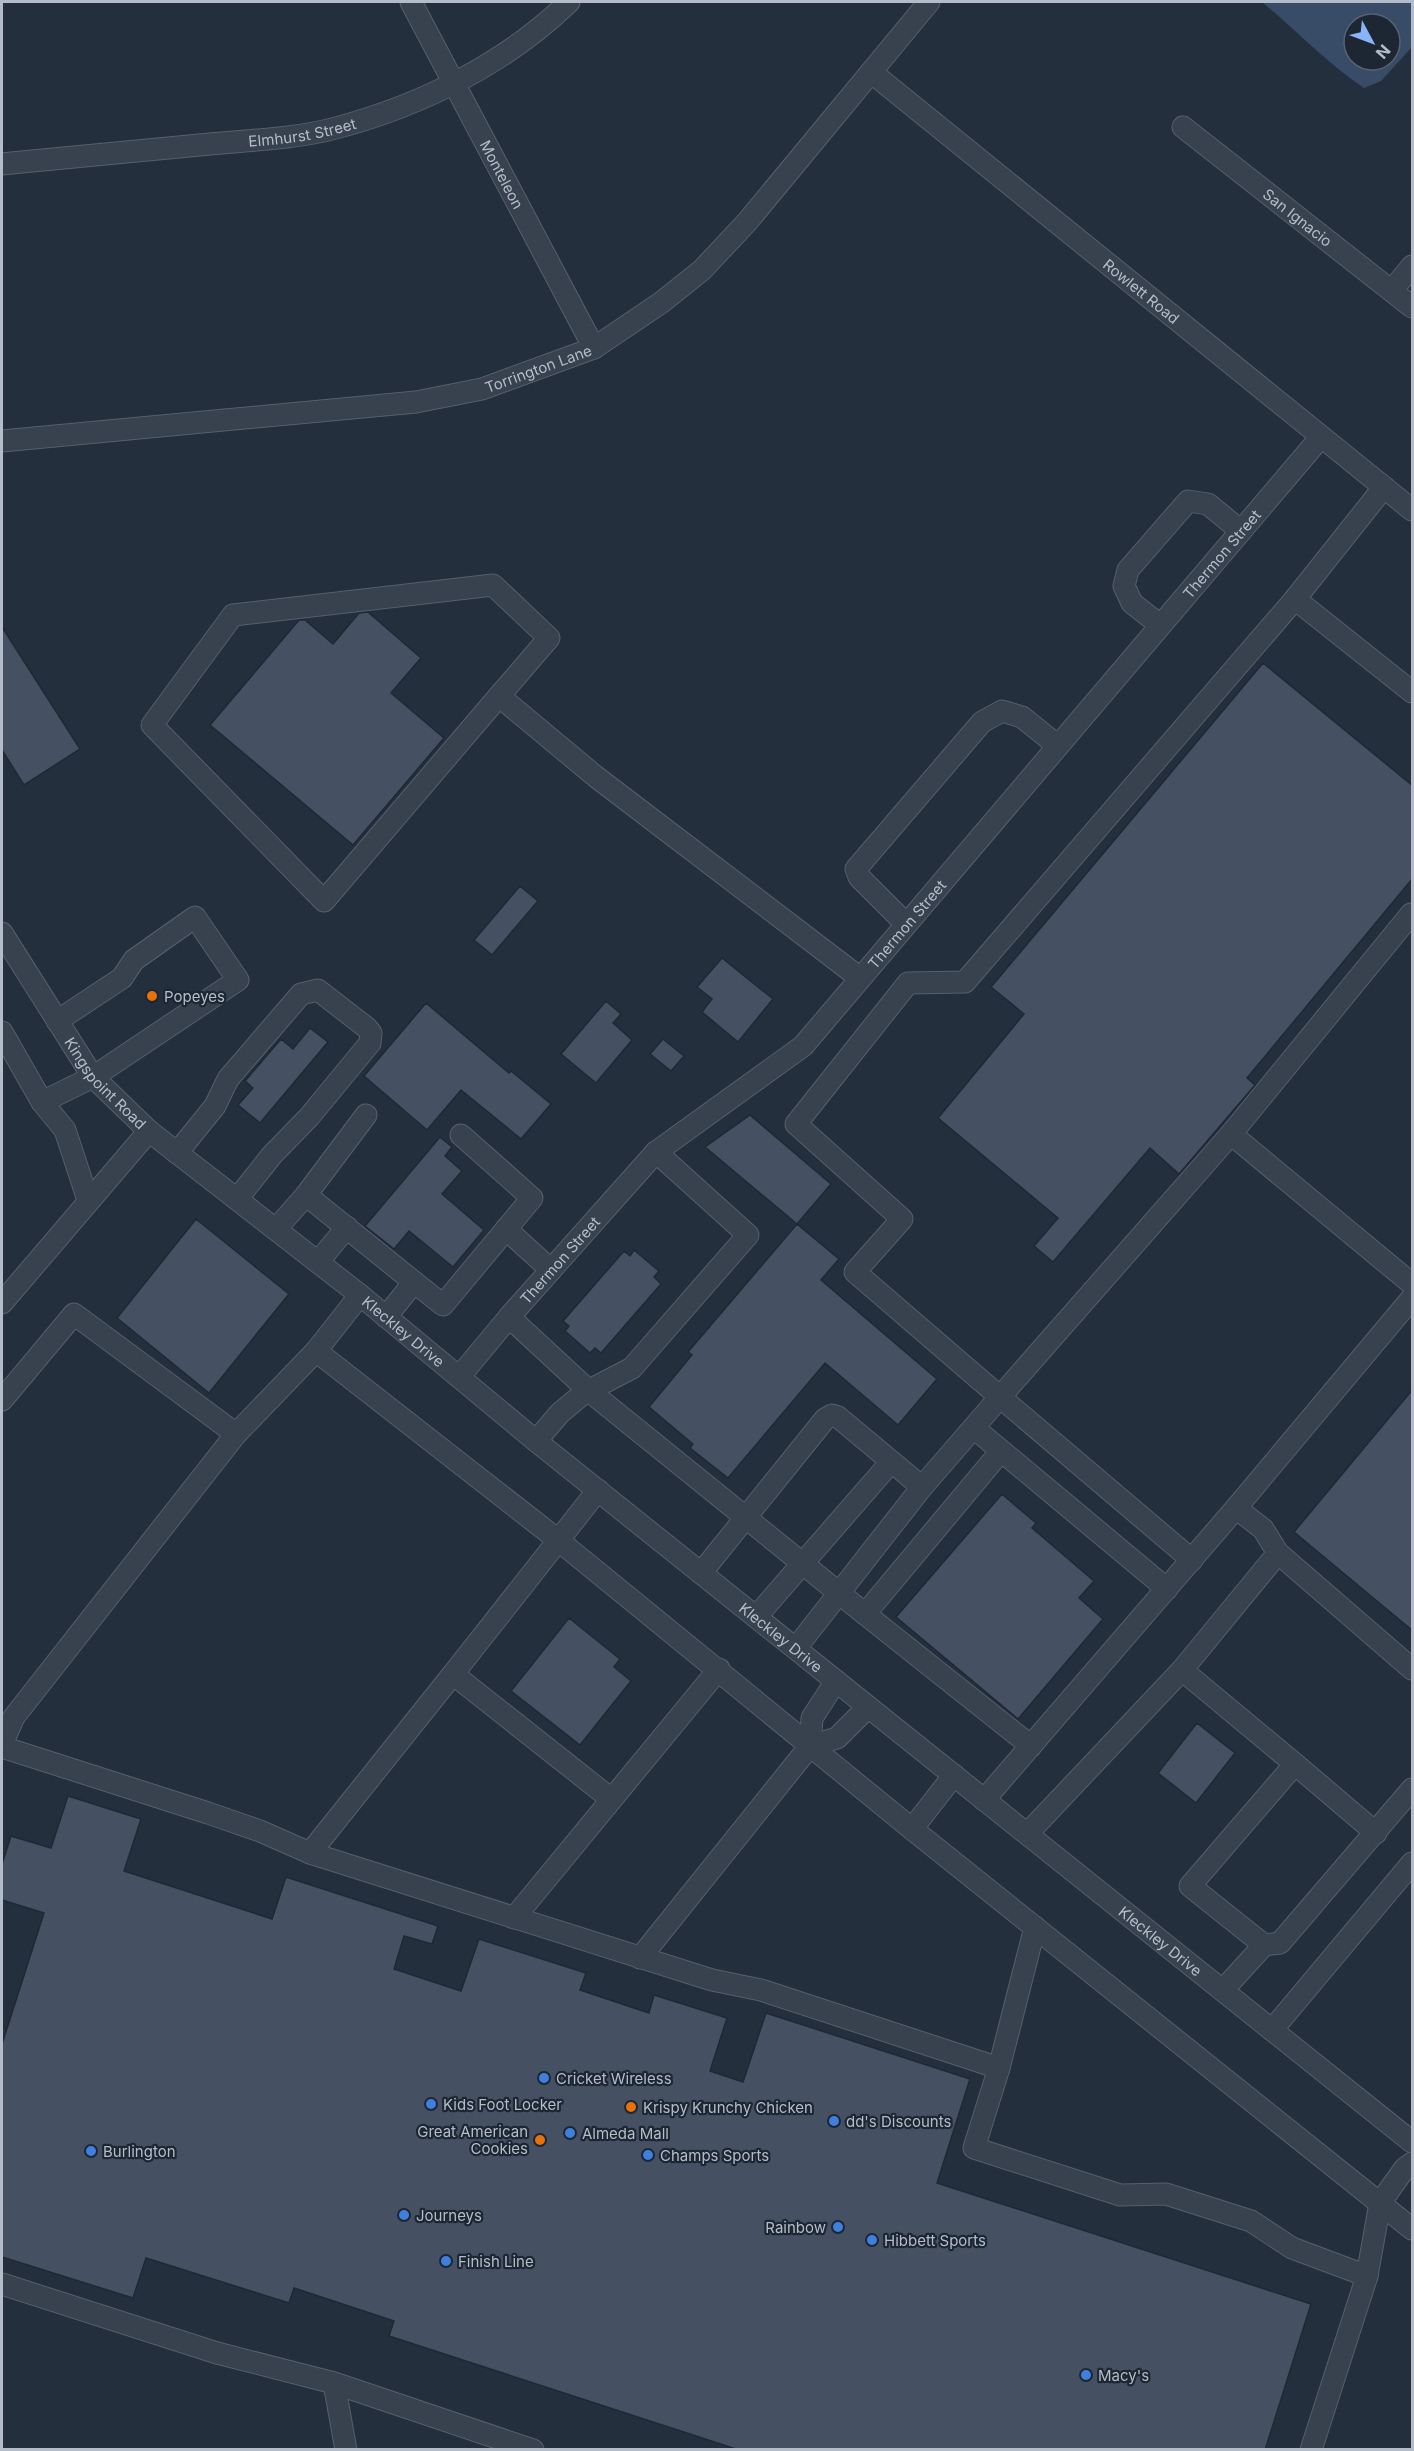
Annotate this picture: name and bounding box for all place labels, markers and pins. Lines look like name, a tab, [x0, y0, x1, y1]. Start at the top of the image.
place label: Popeyes	[164, 987, 225, 1006]
marker: Popeyes	[145, 989, 159, 1003]
place label: Cricket Wireless	[556, 2069, 672, 2088]
marker: Cricket Wireless	[537, 2071, 551, 2085]
place label: Kids Foot Locker	[443, 2095, 562, 2114]
marker: Kids Foot Locker	[424, 2097, 438, 2111]
place label: Krispy Krunchy Chicken	[643, 2098, 813, 2117]
marker: Krispy Krunchy Chicken	[624, 2100, 638, 2114]
place label: dd's Discounts	[846, 2112, 951, 2131]
marker: dd's Discounts	[827, 2114, 841, 2128]
place label: Great American Cookies	[417, 2122, 528, 2158]
place label: Almeda Mall	[582, 2124, 669, 2143]
marker: Almeda Mall	[563, 2126, 577, 2140]
marker: Great American Cookies	[533, 2133, 547, 2147]
place label: Burlington	[103, 2142, 176, 2161]
marker: Burlington	[84, 2144, 98, 2158]
place label: Champs Sports	[660, 2146, 769, 2165]
marker: Champs Sports	[641, 2148, 655, 2162]
place label: Journeys	[416, 2206, 482, 2225]
marker: Journeys	[397, 2208, 411, 2222]
place label: Rainbow	[765, 2218, 826, 2237]
marker: Rainbow	[831, 2220, 845, 2234]
place label: Hibbett Sports	[884, 2231, 986, 2250]
marker: Hibbett Sports	[865, 2233, 879, 2247]
place label: Finish Line	[458, 2252, 534, 2271]
marker: Finish Line	[439, 2254, 453, 2268]
place label: Macy's	[1098, 2366, 1149, 2385]
marker: Macy's	[1079, 2368, 1093, 2382]

